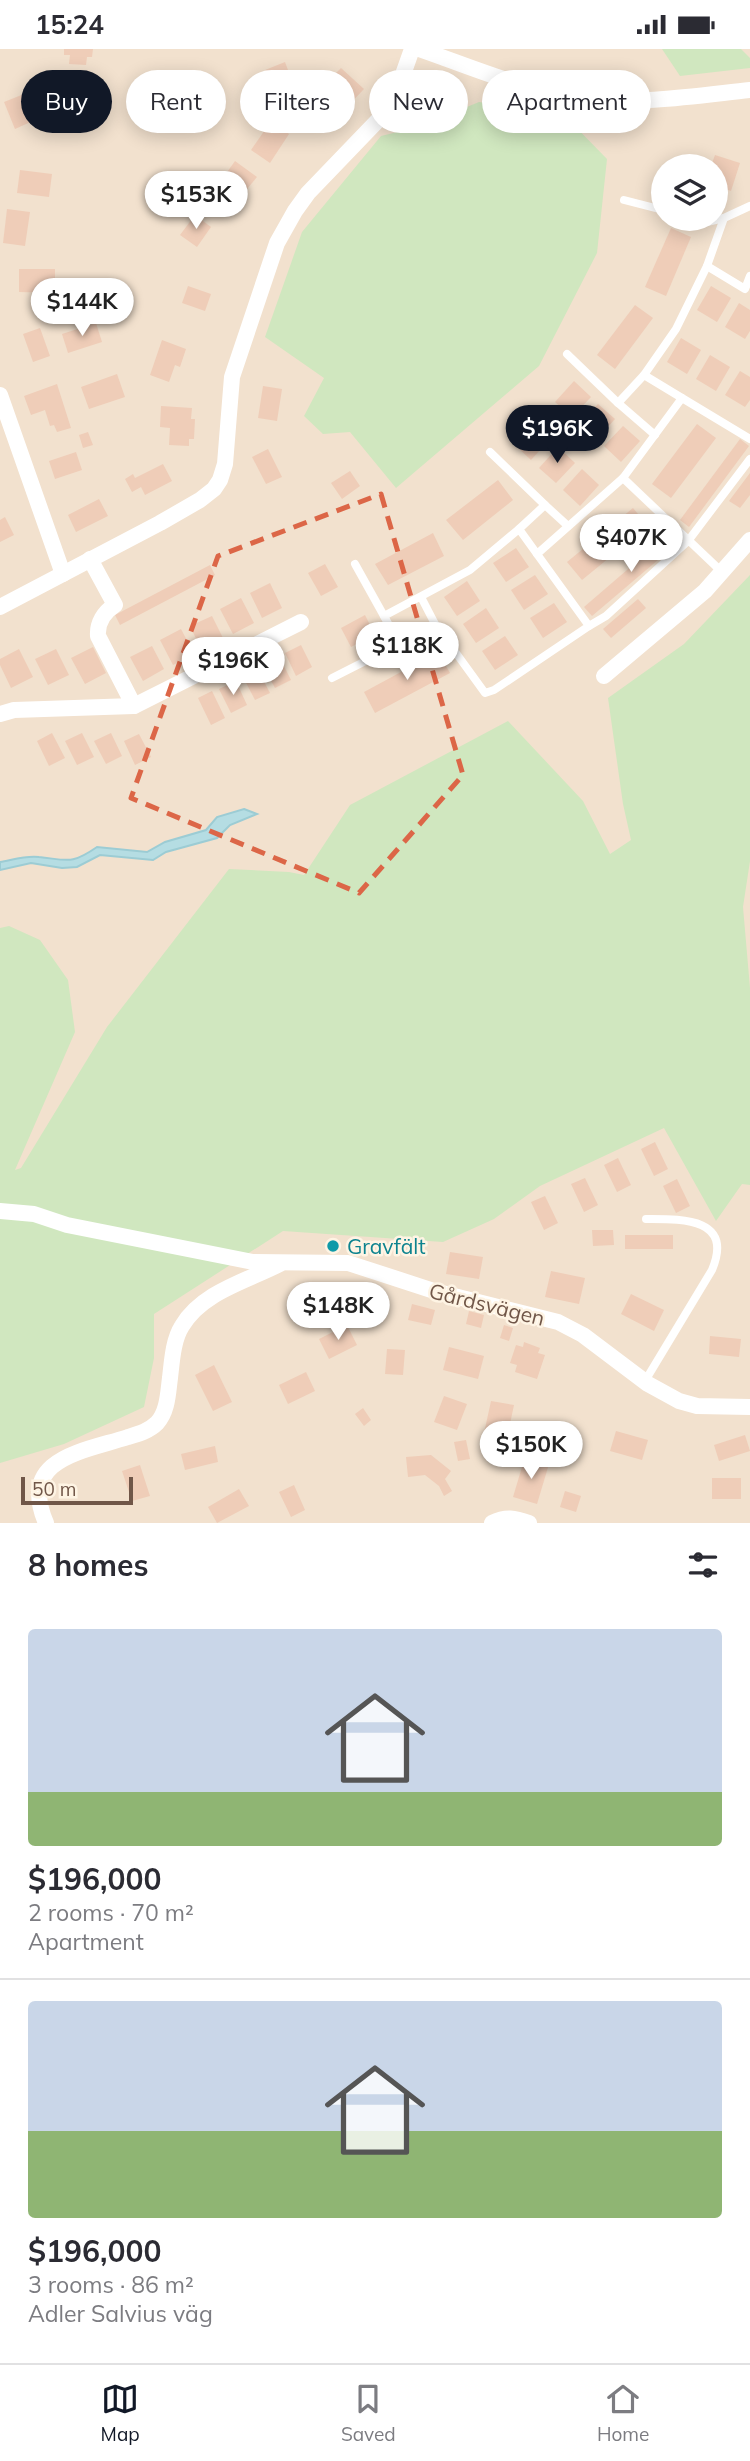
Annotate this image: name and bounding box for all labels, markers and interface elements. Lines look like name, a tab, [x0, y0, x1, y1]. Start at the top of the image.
text: 15:24	[35, 8, 104, 41]
chip: Buy	[21, 70, 112, 133]
chip: Rent	[126, 70, 226, 133]
chip: Filters	[240, 70, 355, 133]
chip: New	[369, 70, 468, 133]
chip: Apartment	[482, 70, 651, 133]
map controls	[651, 154, 728, 231]
button: layers	[651, 154, 728, 231]
pin: $153K	[147, 171, 245, 231]
text: $153K	[161, 179, 231, 208]
pin: $144K	[33, 279, 131, 338]
text: $144K	[47, 286, 117, 315]
pin: $196K	[508, 405, 606, 465]
text: $196K	[522, 413, 592, 442]
pin: $407K	[582, 515, 680, 574]
text: $407K	[596, 522, 666, 551]
pin: $118K	[358, 623, 456, 682]
text: $118K	[372, 630, 442, 659]
pin: $196K	[184, 637, 282, 697]
text: $196K	[198, 645, 268, 674]
place label: Gravfält	[347, 1233, 426, 1259]
marker: Gravfält	[325, 1238, 341, 1254]
street label: Gårdsvägen	[426, 1277, 548, 1331]
pin: $148K	[289, 1283, 387, 1342]
text: $148K	[303, 1290, 373, 1319]
pin: $150K	[482, 1421, 580, 1481]
text: $150K	[496, 1429, 566, 1458]
scale bar	[21, 1474, 133, 1506]
text: 50 m	[32, 1477, 76, 1501]
text: 8 homes	[28, 1546, 149, 1584]
icon: filters	[684, 1546, 722, 1584]
icon: home	[312, 1675, 438, 1801]
text: $196,000	[28, 1860, 161, 1898]
text: 2 rooms · 70 m²	[28, 1898, 194, 1927]
text: Apartment	[28, 1927, 144, 1956]
icon: home	[312, 2047, 438, 2173]
text: $196,000	[28, 2232, 161, 2270]
text: 3 rooms · 86 m²	[28, 2270, 194, 2299]
text: Adler Salvius väg	[28, 2299, 213, 2328]
tab: Map	[101, 2380, 140, 2446]
tab: Saved	[341, 2380, 396, 2446]
tab: Home	[597, 2380, 649, 2446]

